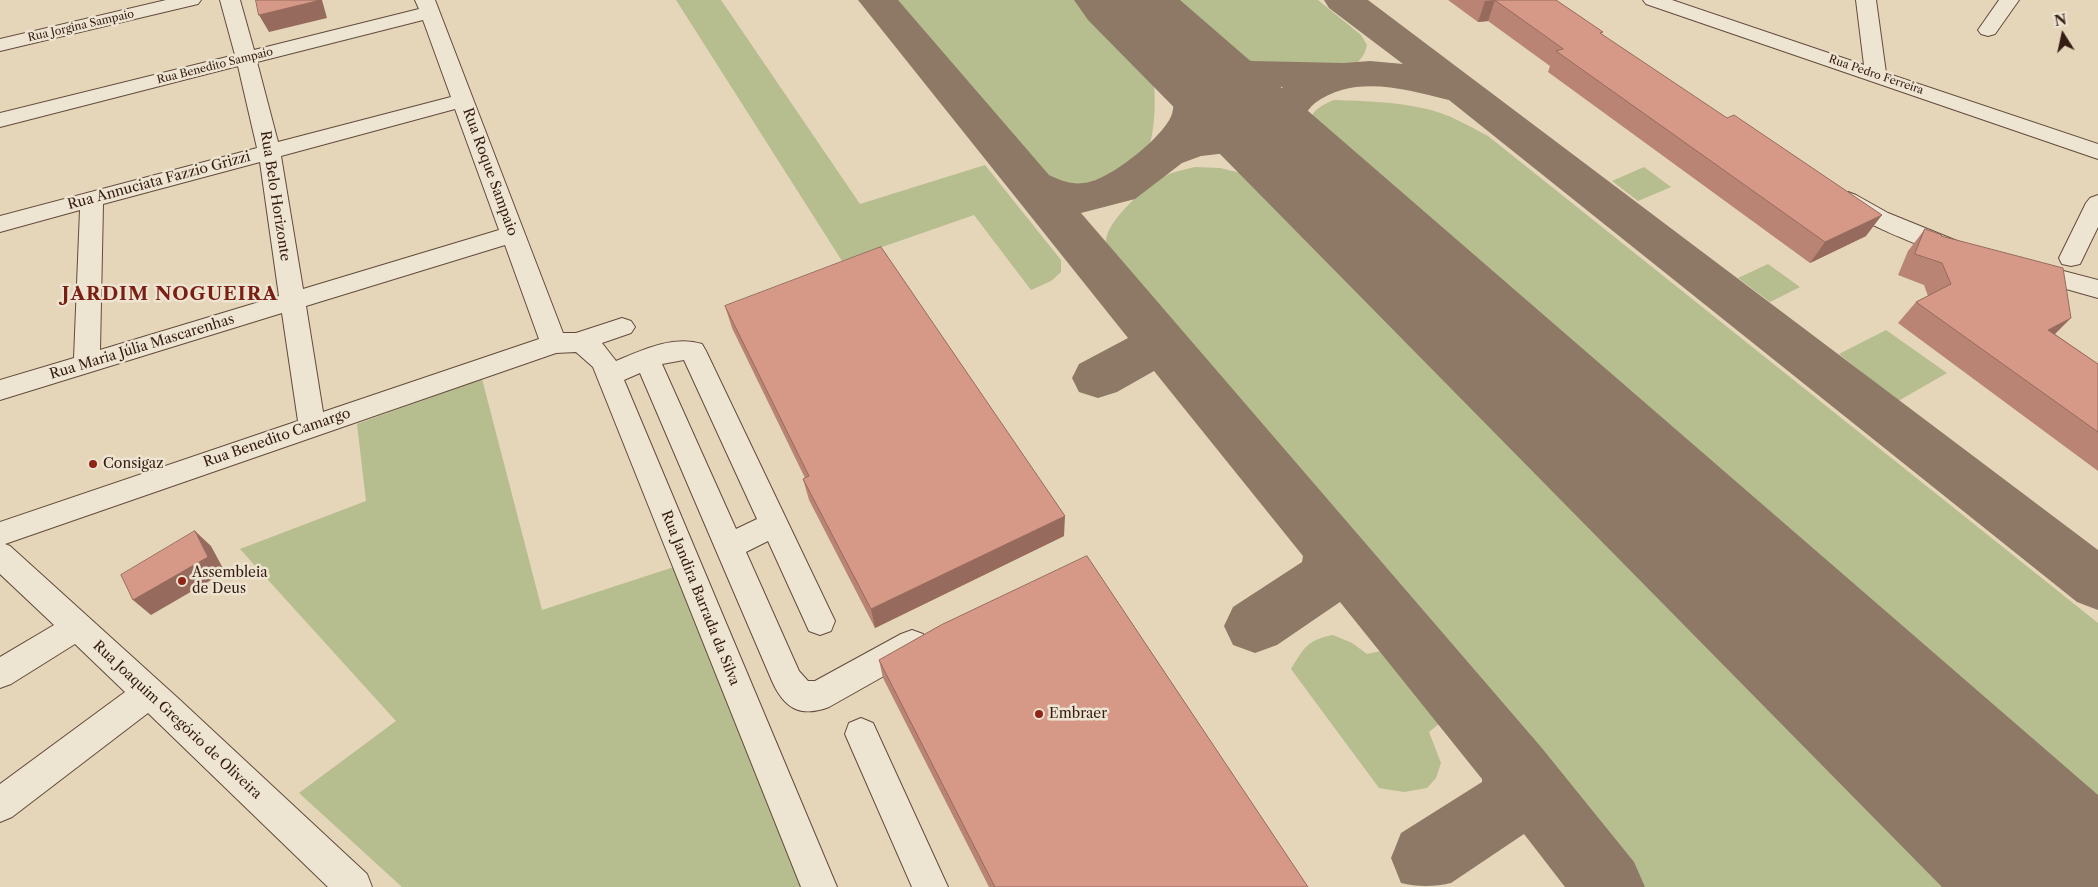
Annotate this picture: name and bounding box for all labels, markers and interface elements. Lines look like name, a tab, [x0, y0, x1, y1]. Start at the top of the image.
street label: Rua Jorgina Sampaio	[27, 7, 135, 45]
north arrow	[2038, 10, 2088, 60]
text: N	[2053, 10, 2068, 30]
street label: Rua Benedito Sampaio	[156, 45, 274, 87]
street label: Rua Pedro Ferreira	[1827, 53, 1925, 97]
street label: Rua Roque Sampaio	[459, 106, 521, 238]
street label: Rua Belo Horizonte	[256, 130, 294, 262]
street label: Rua Annuciata Fazzio Grizzi	[66, 148, 252, 214]
district label: JARDIM NOGUEIRA	[60, 284, 280, 306]
street label: Rua Maria Júlia Mascarenhas	[48, 311, 236, 383]
street label: Rua Benedito Camargo	[201, 405, 353, 471]
place label: Consigaz	[103, 456, 163, 472]
marker: Consigaz	[87, 458, 99, 470]
street label: Rua Jandira Barrada da Silva	[657, 508, 743, 688]
place label: Assembleia de Deus	[192, 565, 268, 598]
marker: Assembleia de Deus	[176, 575, 188, 587]
street label: Rua Joaquim Gregório de Oliveira	[89, 637, 265, 803]
place label: Embraer	[1049, 706, 1107, 722]
marker: Embraer	[1033, 708, 1045, 720]

